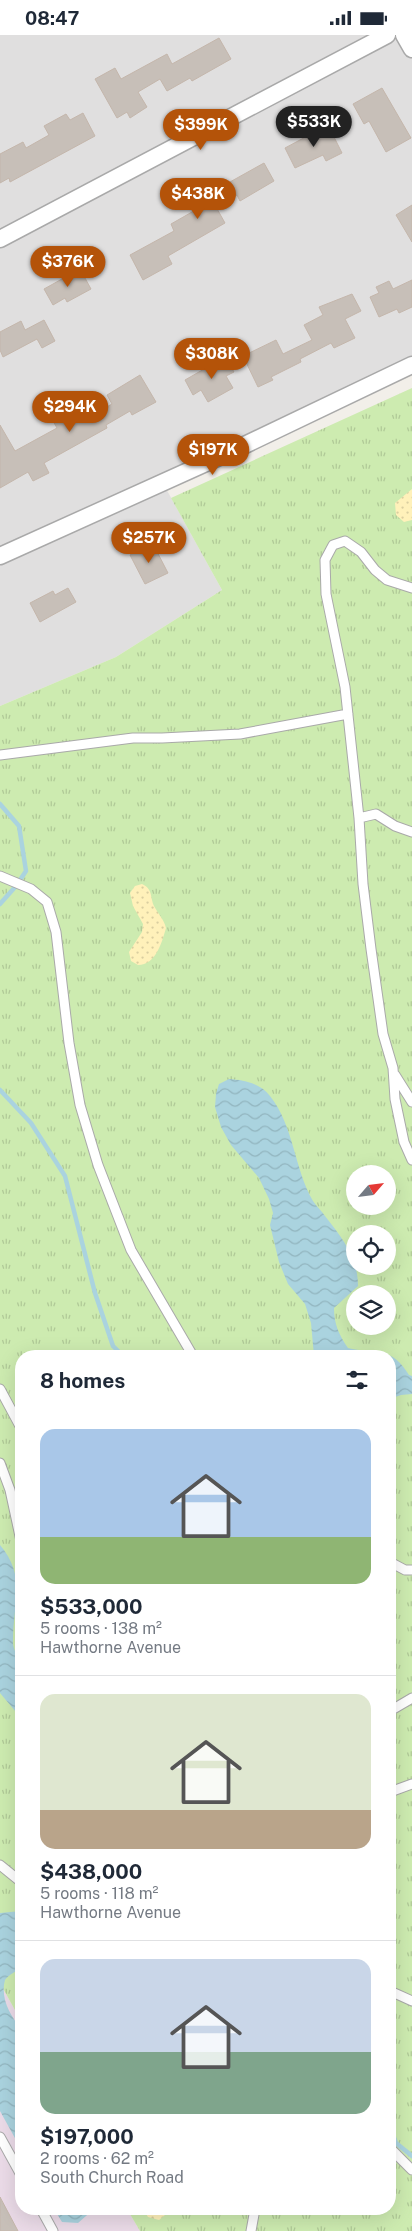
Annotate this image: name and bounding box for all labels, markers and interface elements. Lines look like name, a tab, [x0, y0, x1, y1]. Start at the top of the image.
text: 08:47	[25, 7, 79, 29]
pin: $533K	[279, 105, 349, 148]
pin: $399K	[166, 109, 236, 151]
text: $533K	[287, 112, 341, 131]
text: $399K	[174, 115, 228, 134]
pin: $438K	[163, 177, 233, 220]
text: $438K	[171, 184, 225, 203]
pin: $376K	[33, 245, 103, 288]
text: $376K	[41, 252, 95, 271]
pin: $308K	[177, 337, 247, 380]
text: $308K	[185, 344, 239, 363]
pin: $294K	[35, 391, 105, 433]
text: $294K	[43, 397, 97, 416]
pin: $197K	[178, 433, 248, 476]
text: $197K	[188, 440, 238, 459]
pin: $257K	[114, 521, 184, 564]
text: $257K	[122, 528, 176, 547]
north arrow	[346, 1165, 396, 1215]
map controls	[346, 1165, 396, 1335]
button: locate	[346, 1225, 396, 1275]
button: layers	[346, 1285, 396, 1335]
icon: filters	[343, 1366, 371, 1394]
text: 8 homes	[40, 1368, 125, 1393]
icon: home	[161, 1461, 251, 1551]
text: $533,000	[40, 1594, 143, 1619]
text: 5 rooms · 138 m²	[40, 1619, 162, 1638]
text: Hawthorne Avenue	[40, 1638, 181, 1657]
icon: home	[161, 1727, 251, 1817]
text: $438,000	[40, 1859, 142, 1884]
text: 5 rooms · 118 m²	[40, 1884, 159, 1903]
text: Hawthorne Avenue	[40, 1903, 181, 1922]
icon: home	[161, 1992, 251, 2082]
text: $197,000	[40, 2124, 134, 2149]
text: 2 rooms · 62 m²	[40, 2149, 154, 2168]
text: South Church Road	[40, 2168, 184, 2187]

